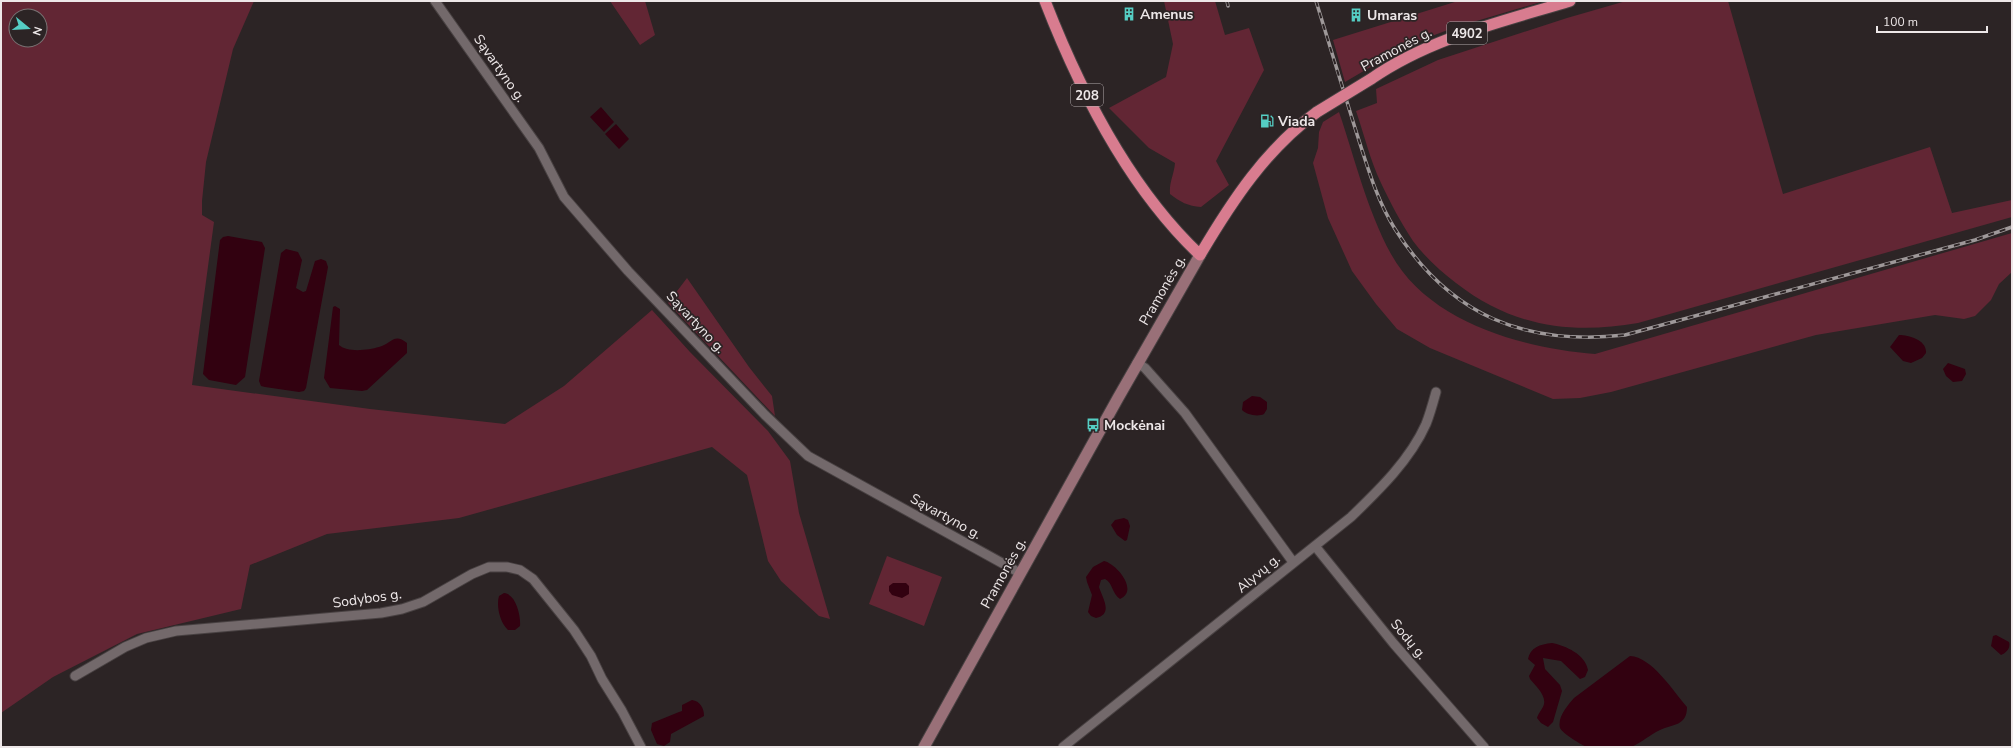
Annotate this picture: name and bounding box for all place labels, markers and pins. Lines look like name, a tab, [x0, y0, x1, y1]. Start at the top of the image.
place label: Amenus	[1140, 5, 1194, 24]
building icon: Amenus	[1121, 6, 1137, 22]
place label: Umaras	[1367, 6, 1417, 25]
building icon: Umaras	[1348, 7, 1364, 23]
place label: Viada	[1277, 112, 1315, 131]
fuel station icon: Viada	[1259, 113, 1275, 129]
place label: Mockėnai	[1104, 416, 1165, 435]
bus stop icon: Mockėnai	[1085, 417, 1101, 433]

